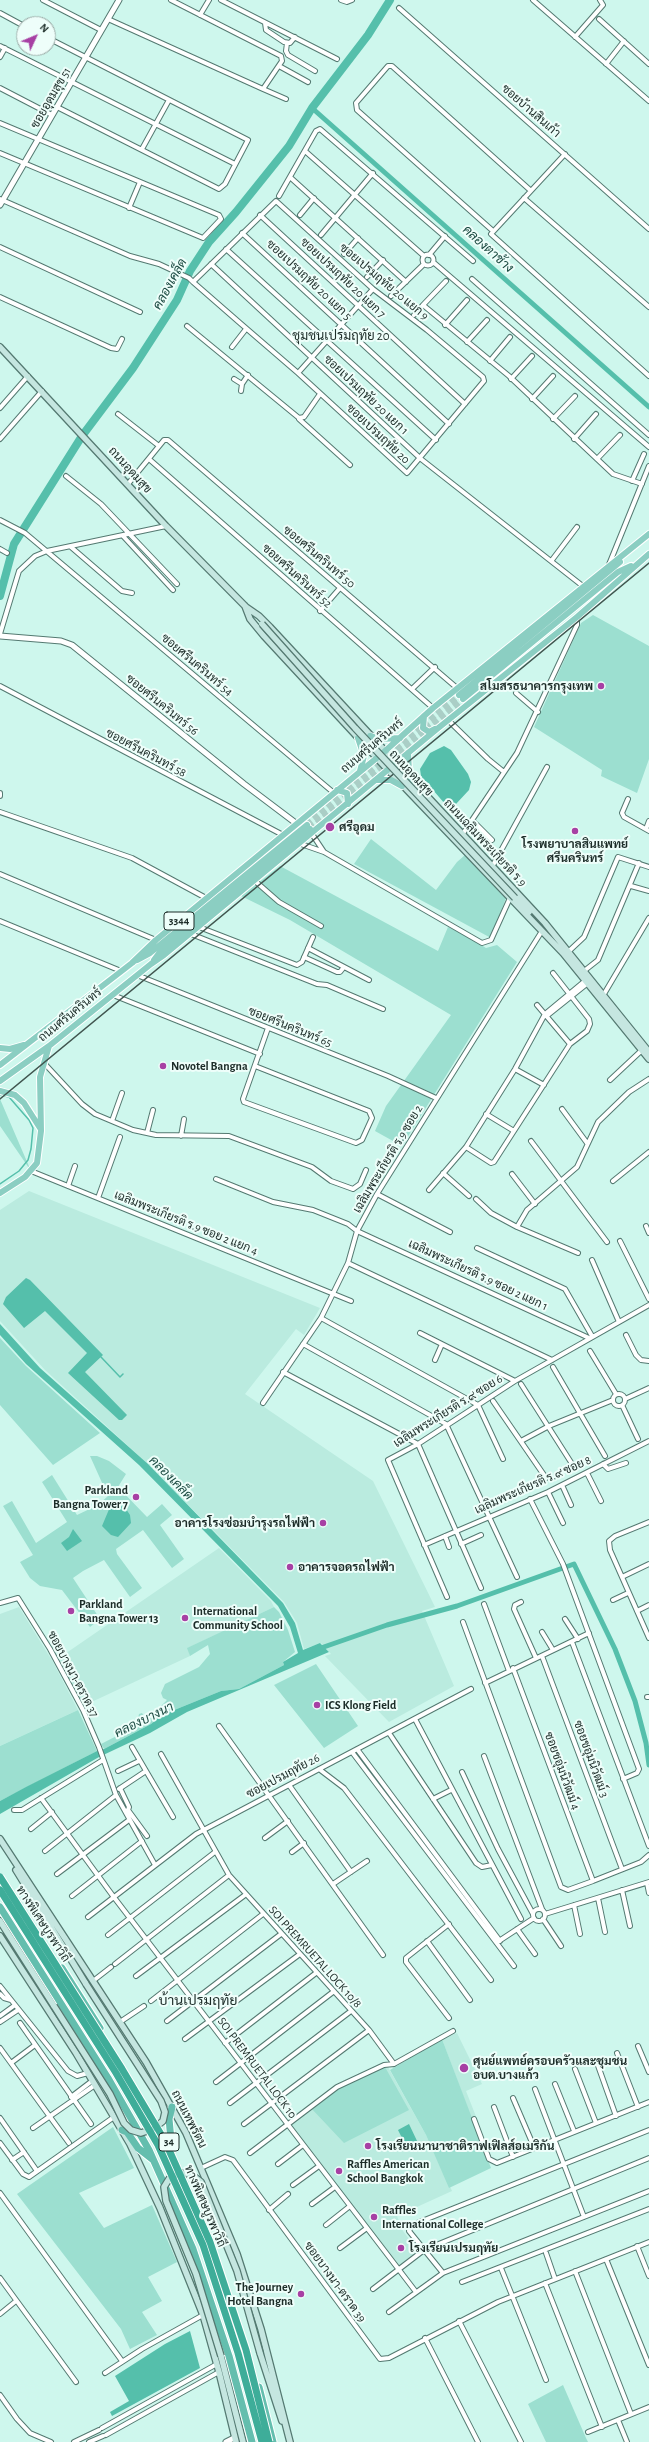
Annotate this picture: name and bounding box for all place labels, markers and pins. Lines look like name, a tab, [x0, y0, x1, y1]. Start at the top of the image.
place label: สโมสรธนาคารกรุงเทพ	[480, 679, 593, 693]
marker: สโมสรธนาคารกรุงเทพ	[596, 681, 606, 691]
place label: ศรีอุดม	[339, 820, 375, 834]
marker: ศรีอุดม	[324, 821, 336, 833]
marker: โรงพยาบาลสินแพทย์ ศรีนครินทร์	[570, 826, 580, 836]
place label: โรงพยาบาลสินแพทย์ ศรีนครินทร์	[522, 837, 628, 865]
place label: Novotel Bangna	[171, 1059, 248, 1073]
marker: Novotel Bangna	[158, 1061, 168, 1071]
place label: Parkland Bangna Tower 7	[53, 1483, 128, 1511]
marker: Parkland Bangna Tower 7	[131, 1492, 141, 1502]
place label: อาคารโรงซ่อมบำรุงรถไฟฟ้า	[175, 1516, 315, 1530]
marker: อาคารโรงซ่อมบำรุงรถไฟฟ้า	[318, 1518, 328, 1528]
place label: อาคารจอดรถไฟฟ้า	[298, 1560, 395, 1574]
marker: อาคารจอดรถไฟฟ้า	[285, 1562, 295, 1572]
place label: Parkland Bangna Tower 13	[79, 1597, 158, 1625]
place label: International Community School	[193, 1604, 283, 1632]
marker: Parkland Bangna Tower 13	[66, 1606, 76, 1616]
marker: International Community School	[180, 1613, 190, 1623]
place label: ICS Klong Field	[325, 1698, 396, 1712]
marker: ICS Klong Field	[312, 1700, 322, 1710]
place label: ศุนย์แพทย์ครอบครัวและชุมชน อบต.บางแก้ว	[473, 2054, 627, 2082]
marker: ศุนย์แพทย์ครอบครัวและชุมชน อบต.บางแก้ว	[458, 2062, 470, 2074]
place label: โรงเรียนนานาชาติราฟเฟิลส์อเมริกัน	[376, 2139, 554, 2153]
marker: โรงเรียนนานาชาติราฟเฟิลส์อเมริกัน	[363, 2141, 373, 2151]
place label: Raffles American School Bangkok	[347, 2157, 429, 2185]
marker: Raffles American School Bangkok	[334, 2166, 344, 2176]
place label: Raffles International College	[382, 2203, 483, 2231]
marker: Raffles International College	[369, 2212, 379, 2222]
place label: โรงเรียนเปรมฤทัย	[409, 2241, 498, 2255]
marker: โรงเรียนเปรมฤทัย	[396, 2243, 406, 2253]
place label: The Journey Hotel Bangna	[227, 2280, 293, 2308]
marker: The Journey Hotel Bangna	[296, 2289, 306, 2299]

